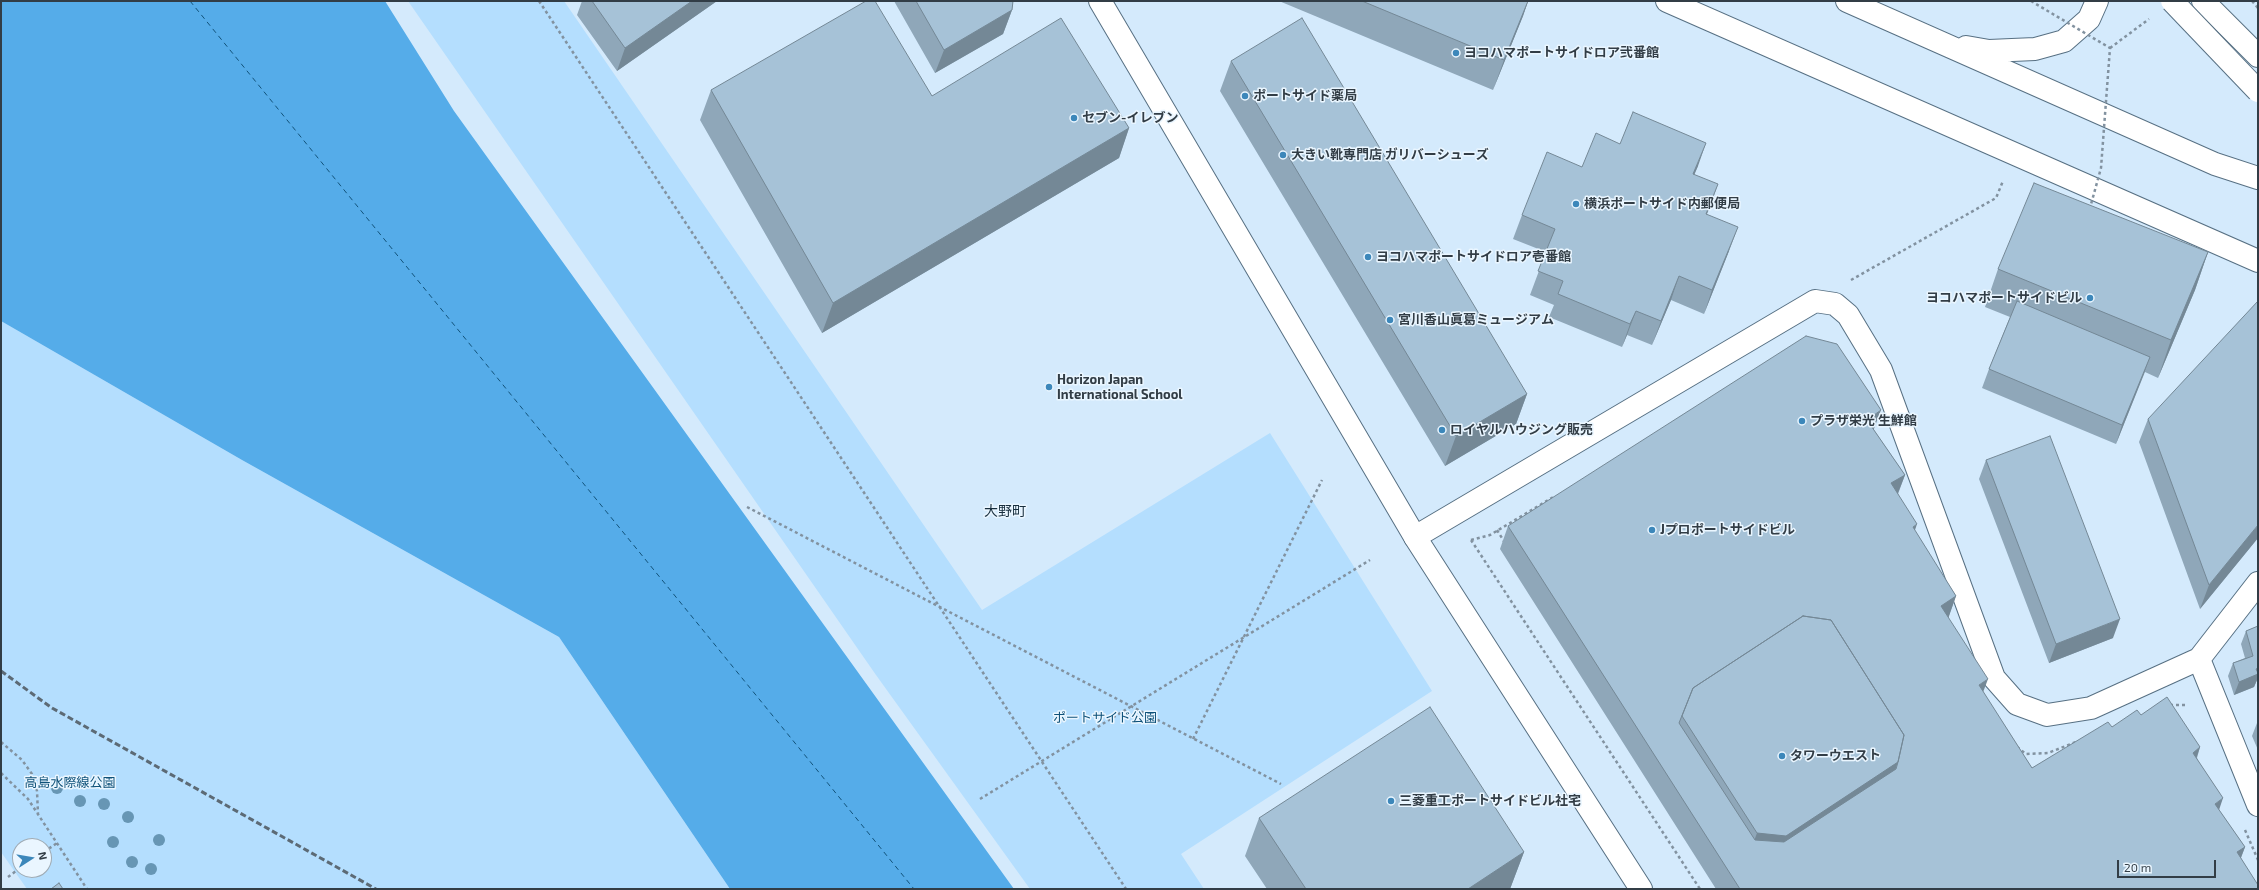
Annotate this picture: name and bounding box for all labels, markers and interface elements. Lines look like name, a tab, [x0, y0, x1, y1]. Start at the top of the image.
place label: ヨコハマポートサイドロア弐番館	[1464, 45, 1659, 61]
marker: ヨコハマポートサイドロア弐番館	[1451, 48, 1461, 58]
place label: ポートサイド薬局	[1253, 88, 1357, 104]
marker: ポートサイド薬局	[1240, 91, 1250, 101]
place label: セブン-イレブン	[1082, 110, 1178, 126]
marker: セブン-イレブン	[1069, 113, 1079, 123]
place label: 大きい靴専門店 ガリバーシューズ	[1291, 147, 1489, 163]
marker: 大きい靴専門店 ガリバーシューズ	[1278, 150, 1288, 160]
place label: 横浜ポートサイド内郵便局	[1584, 196, 1740, 212]
marker: 横浜ポートサイド内郵便局	[1571, 199, 1581, 209]
place label: ヨコハマポートサイドロア壱番館	[1376, 249, 1571, 265]
marker: ヨコハマポートサイドロア壱番館	[1363, 252, 1373, 262]
place label: ヨコハマポートサイドビル	[1926, 290, 2082, 306]
marker: ヨコハマポートサイドビル	[2085, 293, 2095, 303]
place label: 宮川香山眞葛ミュージアム	[1398, 312, 1554, 328]
marker: 宮川香山眞葛ミュージアム	[1385, 315, 1395, 325]
place label: Horizon Japan International School	[1057, 372, 1183, 403]
marker: Horizon Japan International School	[1044, 382, 1054, 392]
place label: プラザ栄光 生鮮館	[1810, 413, 1917, 429]
marker: プラザ栄光 生鮮館	[1797, 416, 1807, 426]
place label: ロイヤルハウジング販売	[1450, 422, 1593, 438]
marker: ロイヤルハウジング販売	[1437, 425, 1447, 435]
district label: 大野町	[984, 503, 1026, 519]
place label: Jプロポートサイドビル	[1660, 522, 1795, 538]
marker: Jプロポートサイドビル	[1647, 525, 1657, 535]
park label: ポートサイド公園	[1053, 710, 1157, 726]
place label: タワーウエスト	[1790, 748, 1881, 764]
marker: タワーウエスト	[1777, 751, 1787, 761]
park label: 高島水際線公園	[25, 775, 115, 791]
place label: 三菱重工ポートサイドビル社宅	[1399, 793, 1581, 809]
marker: 三菱重工ポートサイドビル社宅	[1386, 796, 1396, 806]
north arrow	[12, 838, 52, 878]
text: N	[36, 850, 50, 861]
scale bar	[2119, 852, 2218, 878]
text: 20 m	[2124, 860, 2151, 874]

